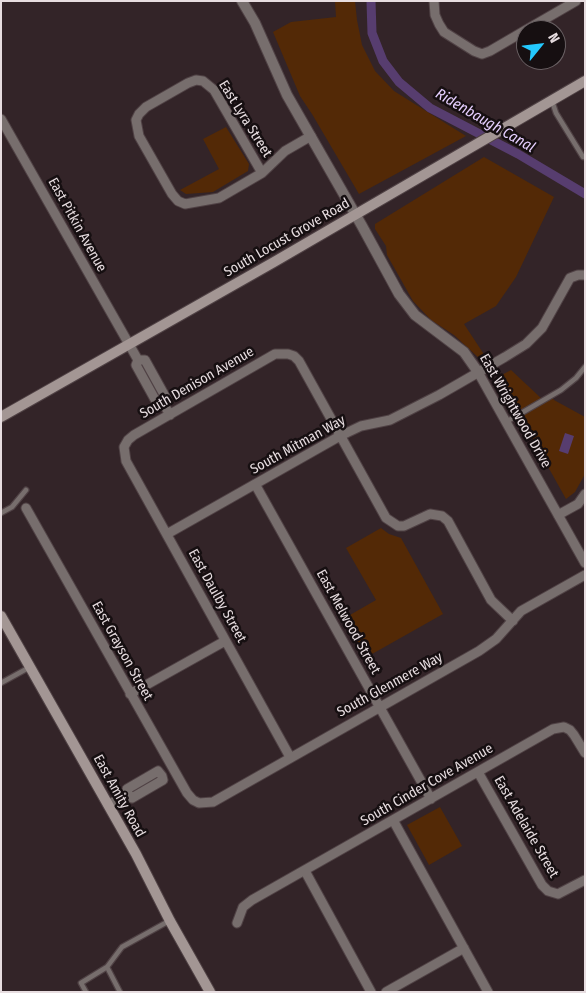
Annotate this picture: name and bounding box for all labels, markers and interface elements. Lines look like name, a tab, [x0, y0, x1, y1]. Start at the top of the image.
north arrow	[516, 20, 566, 70]
text: N	[544, 30, 563, 46]
street label: East Lyra Street	[215, 77, 275, 161]
water label: Ridenbaugh Canal	[432, 85, 538, 157]
street label: East Pitkin Avenue	[44, 175, 110, 275]
street label: South Locust Grove Road	[221, 195, 353, 281]
street label: South Denison Avenue	[137, 343, 257, 423]
street label: East Wrightwood Drive	[476, 351, 554, 471]
street label: South Mitman Way	[247, 412, 349, 478]
street label: East Daulby Street	[184, 546, 250, 646]
street label: East Melwood Street	[312, 567, 384, 677]
street label: East Grayson Street	[88, 599, 156, 703]
street label: South Glenmere Way	[334, 649, 446, 721]
street label: South Cinder Cove Avenue	[358, 740, 496, 830]
street label: East Amity Road	[89, 752, 149, 840]
street label: East Adelaide Street	[490, 773, 562, 881]

